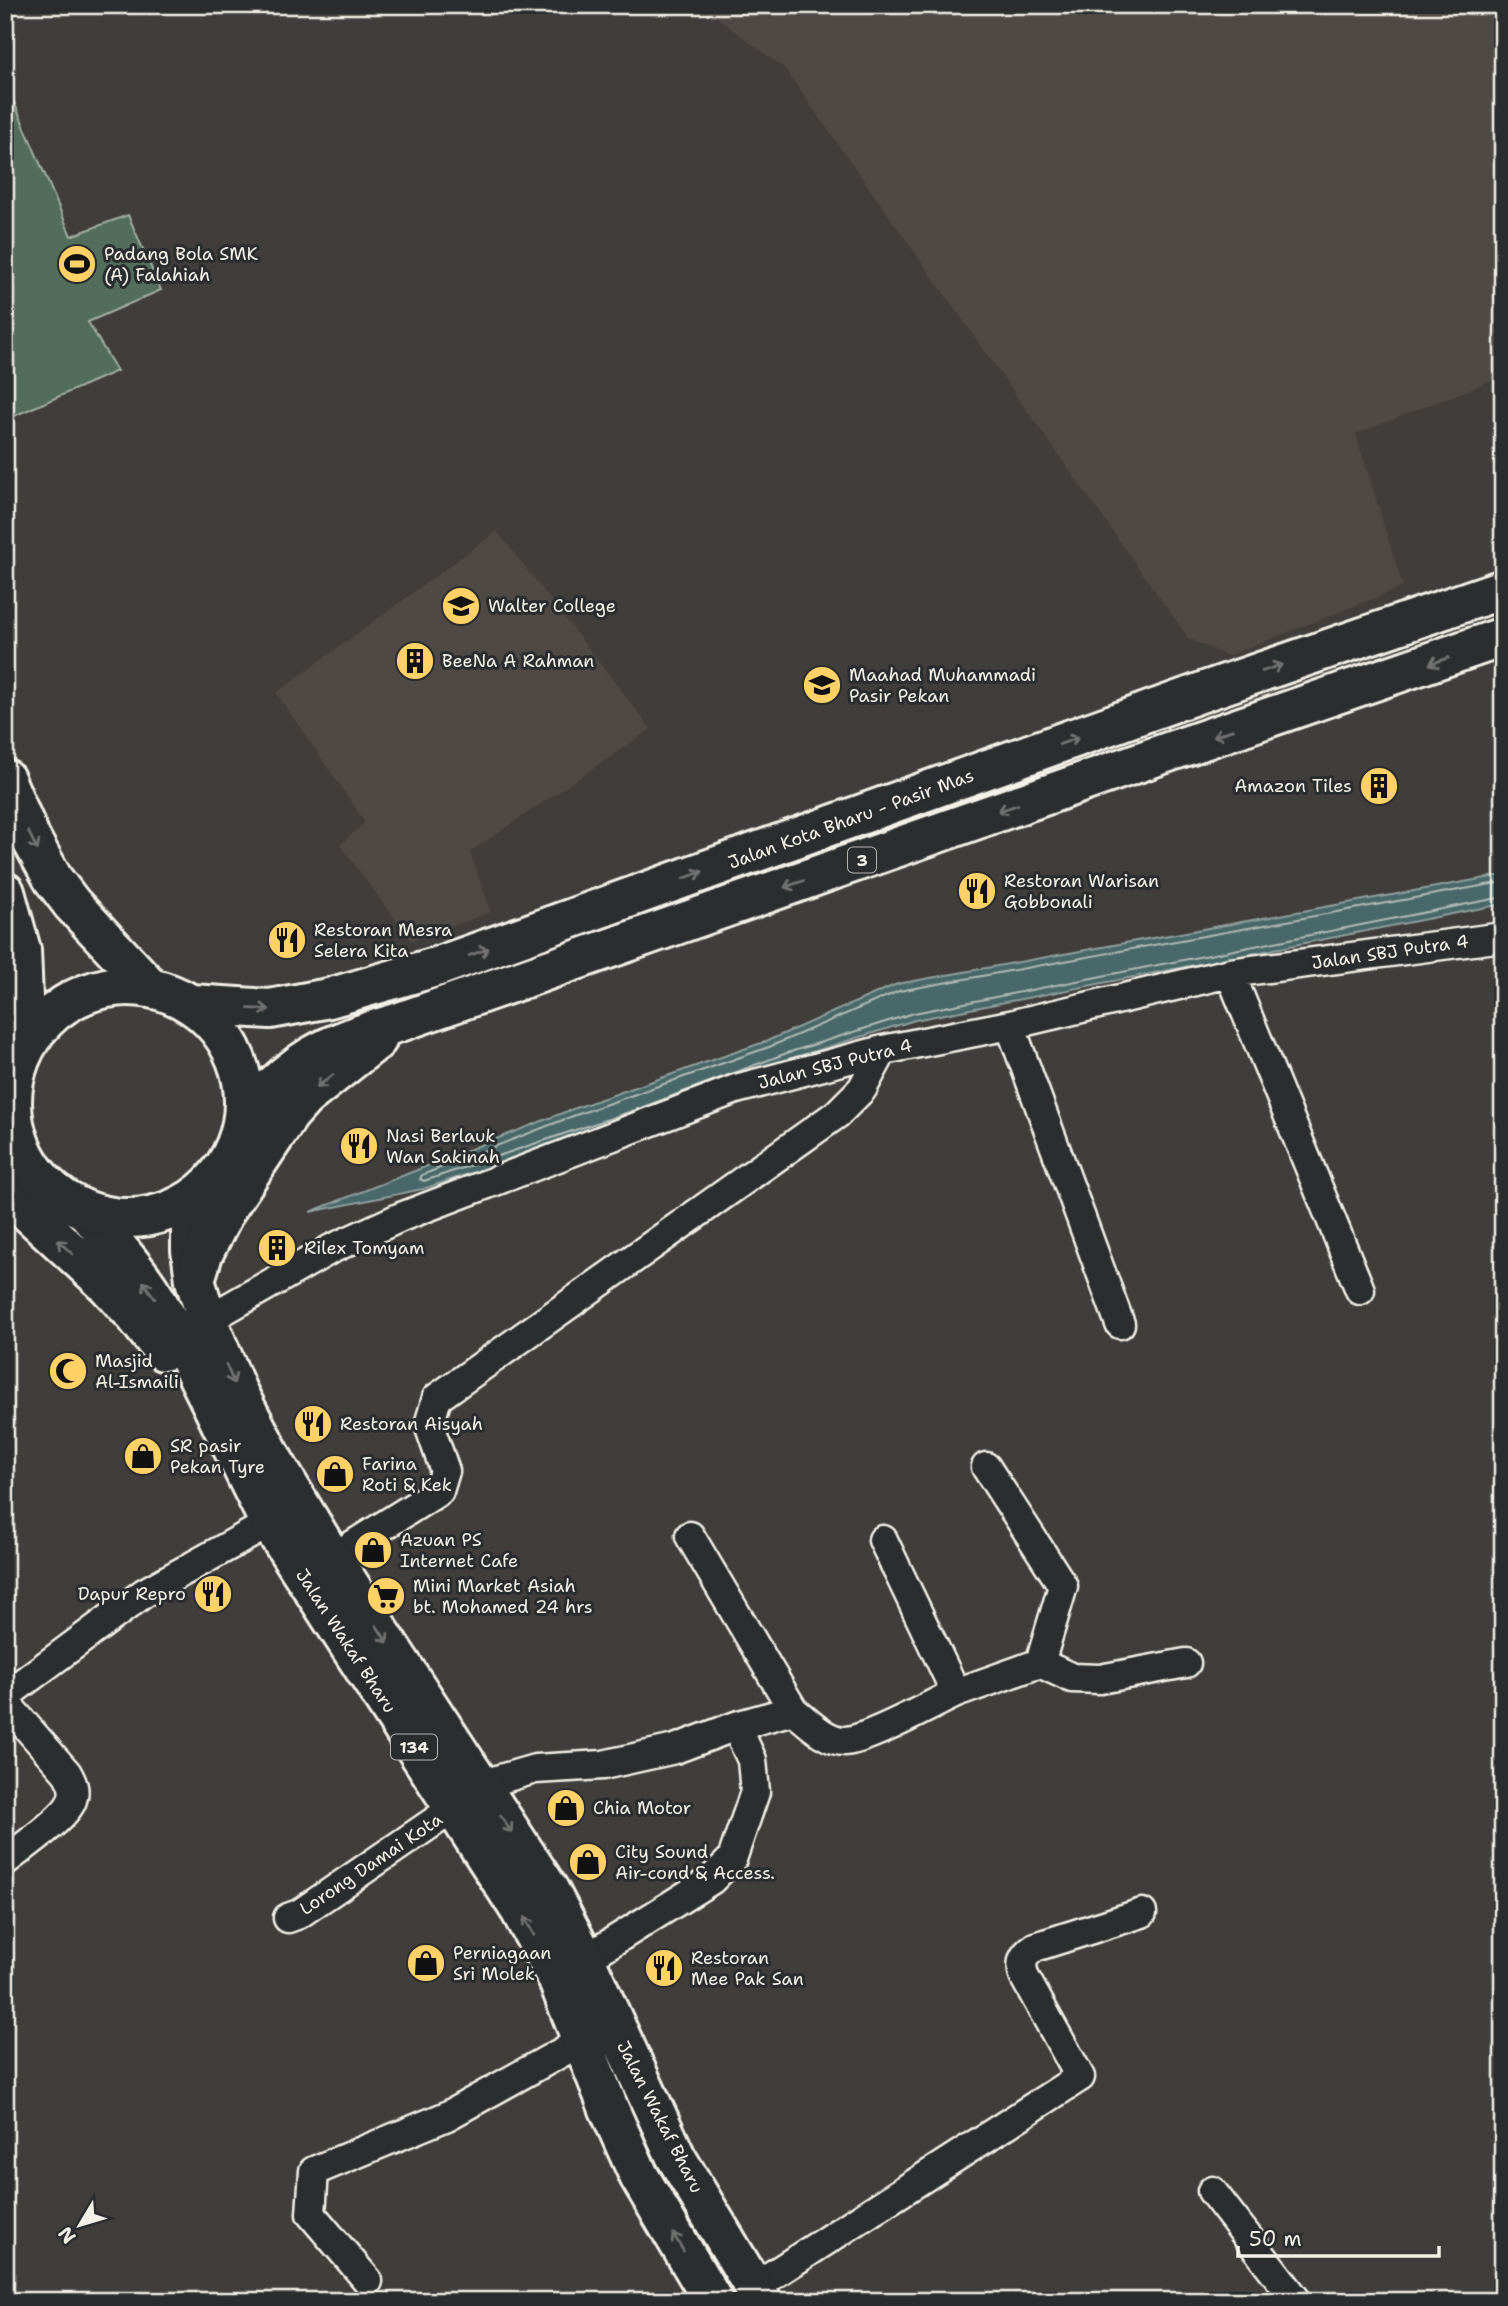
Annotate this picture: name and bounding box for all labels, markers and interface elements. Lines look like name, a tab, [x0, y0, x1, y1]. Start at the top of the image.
place label: Padang Bola SMK (A) Falahiah	[104, 242, 259, 287]
sports icon: Padang Bola SMK (A) Falahiah	[56, 243, 98, 285]
school or university icon: Walter College	[440, 585, 482, 627]
place label: Walter College	[488, 594, 616, 618]
building icon: BeeNa A Rahman	[394, 640, 436, 682]
place label: BeeNa A Rahman	[442, 649, 594, 673]
one-way arrow	[1428, 655, 1450, 668]
one-way arrow	[1261, 661, 1283, 673]
place label: Maahad Muhammadi Pasir Pekan	[849, 663, 1036, 708]
school or university icon: Maahad Muhammadi Pasir Pekan	[801, 664, 843, 706]
one-way arrow	[1212, 727, 1234, 740]
one-way arrow	[1057, 734, 1079, 746]
street label: Jalan Kota Bharu - Pasir Mas	[725, 763, 977, 875]
building icon: Amazon Tiles	[1358, 765, 1400, 807]
place label: Amazon Tiles	[1234, 774, 1352, 798]
one-way arrow	[998, 803, 1020, 815]
one-way arrow	[27, 830, 41, 851]
road number: 3	[848, 848, 876, 873]
one-way arrow	[682, 868, 704, 881]
place label: Restoran Warisan Gobbonali	[1004, 869, 1159, 914]
restaurant icon: Restoran Warisan Gobbonali	[956, 870, 998, 912]
one-way arrow	[783, 878, 805, 891]
place label: Restoran Mesra Selera Kita	[314, 918, 452, 963]
restaurant icon: Restoran Mesra Selera Kita	[266, 919, 308, 961]
street label: Jalan SBJ Putra 4	[1310, 929, 1470, 975]
one-way arrow	[467, 945, 489, 957]
one-way arrow	[248, 1002, 271, 1015]
street label: Jalan SBJ Putra 4	[755, 1033, 915, 1095]
one-way arrow	[317, 1073, 335, 1089]
place label: Nasi Berlauk Wan Sakinah	[386, 1124, 500, 1169]
restaurant icon: Nasi Berlauk Wan Sakinah	[338, 1125, 380, 1167]
building icon: Rilex Tomyam	[256, 1227, 298, 1269]
place label: Rilex Tomyam	[304, 1236, 424, 1260]
one-way arrow	[57, 1238, 74, 1255]
one-way arrow	[142, 1281, 156, 1300]
place label: Masjid Al-Ismaili	[95, 1349, 179, 1394]
mosque icon: Masjid Al-Ismaili	[47, 1350, 89, 1392]
one-way arrow	[224, 1363, 237, 1385]
restaurant icon: Restoran Aisyah	[292, 1403, 334, 1445]
place label: Restoran Aisyah	[340, 1412, 483, 1436]
place label: SR pasir Pekan Tyre	[170, 1434, 265, 1479]
shop icon: SR pasir Pekan Tyre	[122, 1435, 164, 1477]
place label: Farina Roti & Kek	[362, 1452, 452, 1497]
shop icon: Farina Roti & Kek	[314, 1453, 356, 1495]
place label: Azuan PS Internet Cafe	[400, 1528, 518, 1573]
shop icon: Azuan PS Internet Cafe	[352, 1529, 394, 1571]
street label: Jalan Wakaf Bharu	[290, 1564, 402, 1718]
restaurant icon: Dapur Repro	[192, 1573, 234, 1615]
place label: Mini Market Asiah bt. Mohamed 24 hrs	[413, 1574, 593, 1619]
supermarket icon: Mini Market Asiah bt. Mohamed 24 hrs	[365, 1575, 407, 1617]
place label: Dapur Repro	[78, 1582, 186, 1606]
one-way arrow	[375, 1623, 389, 1643]
road number: 134	[391, 1735, 437, 1760]
shop icon: Chia Motor	[545, 1787, 587, 1829]
place label: Chia Motor	[593, 1796, 691, 1820]
street label: Lorong Damai Kota	[295, 1807, 447, 1921]
one-way arrow	[499, 1814, 513, 1833]
place label: City Sound Air-cond & Access.	[615, 1840, 775, 1885]
shop icon: City Sound Air-cond & Access.	[567, 1841, 609, 1883]
one-way arrow	[522, 1916, 535, 1937]
place label: Perniagaan Sri Molek	[453, 1941, 551, 1986]
shop icon: Perniagaan Sri Molek	[405, 1942, 447, 1984]
place label: Restoran Mee Pak San	[691, 1946, 804, 1991]
restaurant icon: Restoran Mee Pak San	[643, 1947, 685, 1989]
street label: Jalan Wakaf Bharu	[611, 2037, 709, 2197]
north arrow	[46, 2190, 116, 2260]
scale bar	[1238, 2215, 1440, 2259]
text: N	[53, 2222, 81, 2249]
text: 50 m	[1249, 2225, 1302, 2253]
one-way arrow	[671, 2233, 685, 2253]

